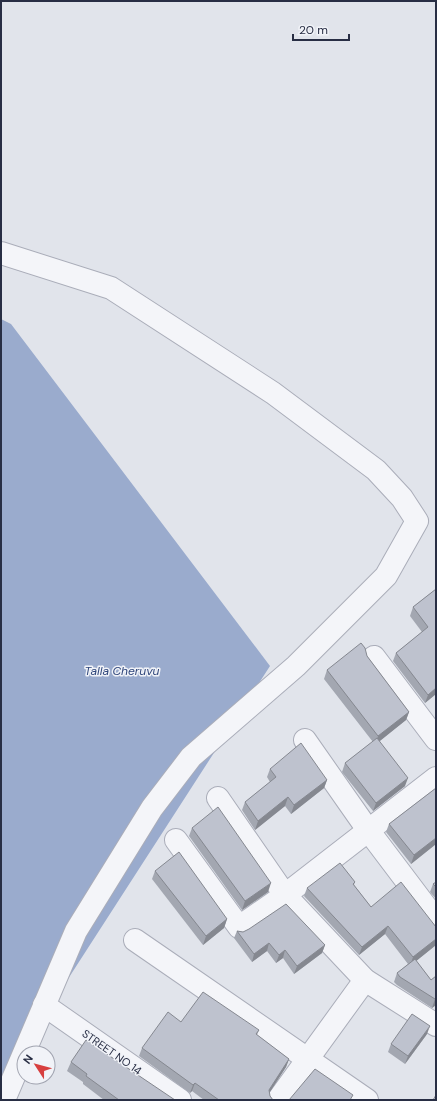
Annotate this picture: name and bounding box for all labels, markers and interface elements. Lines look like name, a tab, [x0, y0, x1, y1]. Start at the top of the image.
scale bar	[293, 16, 349, 42]
text: 20 m	[299, 22, 328, 38]
water label: Talla Cheruvu	[84, 663, 160, 679]
street label: STREET NO 14	[79, 1026, 145, 1078]
north arrow	[16, 1045, 56, 1085]
text: N	[20, 1052, 36, 1066]

